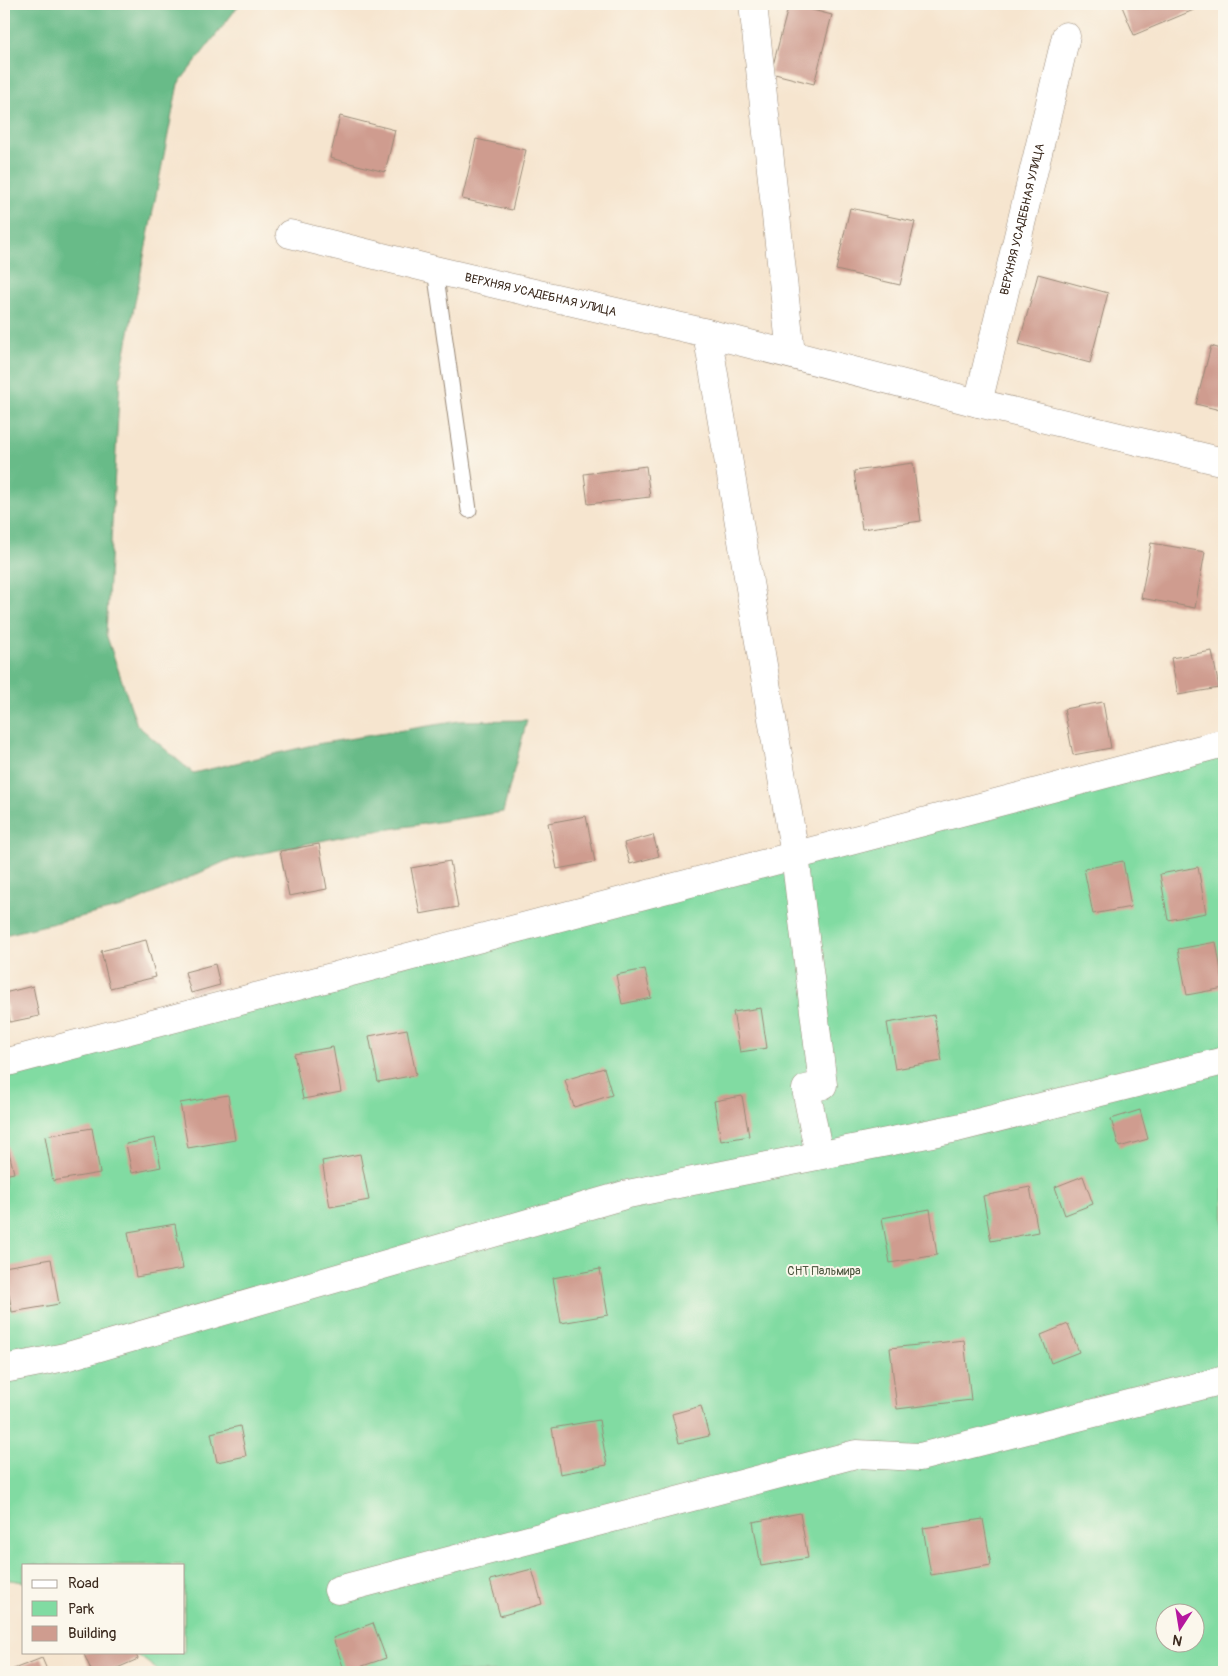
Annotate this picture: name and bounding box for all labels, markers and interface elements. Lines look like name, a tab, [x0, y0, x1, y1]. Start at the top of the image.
street label: ВЕРХНЯЯ УСАДЕБНАЯ УЛИЦА	[997, 142, 1048, 297]
street label: ВЕРХНЯЯ УСАДЕБНАЯ УЛИЦА	[463, 270, 618, 320]
park label: СНТ Пальмира	[787, 1264, 861, 1279]
legend	[22, 1564, 185, 1654]
text: Road	[68, 1574, 99, 1593]
text: Park	[68, 1600, 95, 1619]
north arrow	[1156, 1604, 1206, 1654]
text: Building	[68, 1624, 116, 1643]
text: N	[1171, 1631, 1184, 1650]

